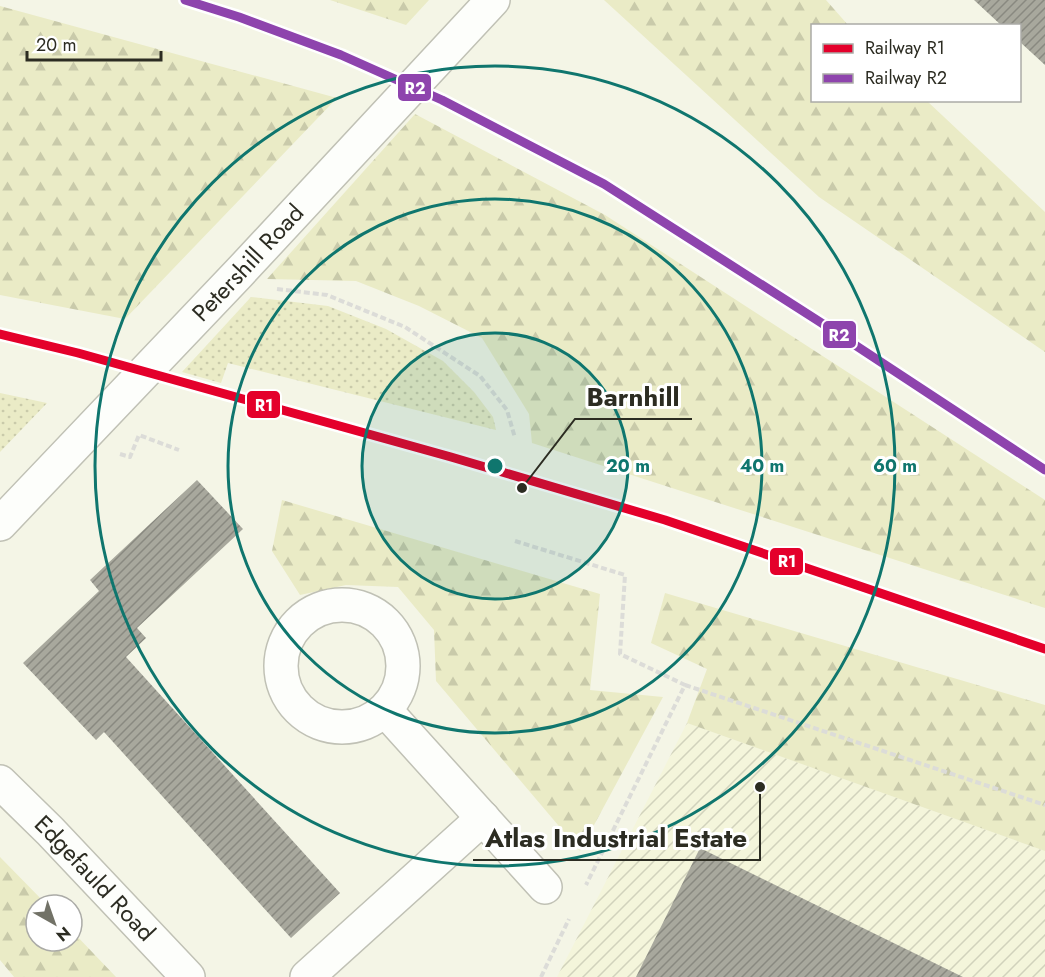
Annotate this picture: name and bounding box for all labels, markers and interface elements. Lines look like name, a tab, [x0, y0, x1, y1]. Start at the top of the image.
scale bar	[27, 24, 160, 62]
legend	[811, 24, 1021, 102]
text: 20 m	[36, 32, 76, 58]
text: Railway R1	[865, 35, 945, 61]
text: Railway R2	[865, 65, 947, 91]
line badge: R2	[397, 73, 432, 102]
text: R2	[405, 77, 425, 100]
street label: Petershill Road	[184, 196, 312, 329]
line badge: R2	[822, 320, 857, 349]
text: R2	[829, 324, 849, 347]
callout: Barnhill	[575, 375, 692, 419]
text: Barnhill	[587, 378, 679, 416]
line badge: R1	[246, 390, 281, 419]
text: R1	[255, 394, 273, 417]
text: 20 m	[606, 453, 650, 479]
text: 40 m	[740, 453, 784, 479]
text: 60 m	[873, 453, 917, 479]
centre of rings	[485, 456, 505, 476]
line badge: R1	[769, 547, 804, 576]
text: R1	[778, 550, 796, 573]
street label: Edgefauld Road	[27, 807, 163, 949]
callout: Atlas Industrial Estate	[473, 816, 760, 860]
text: Atlas Industrial Estate	[484, 819, 747, 857]
north arrow	[24, 893, 84, 953]
text: N	[51, 921, 76, 947]

